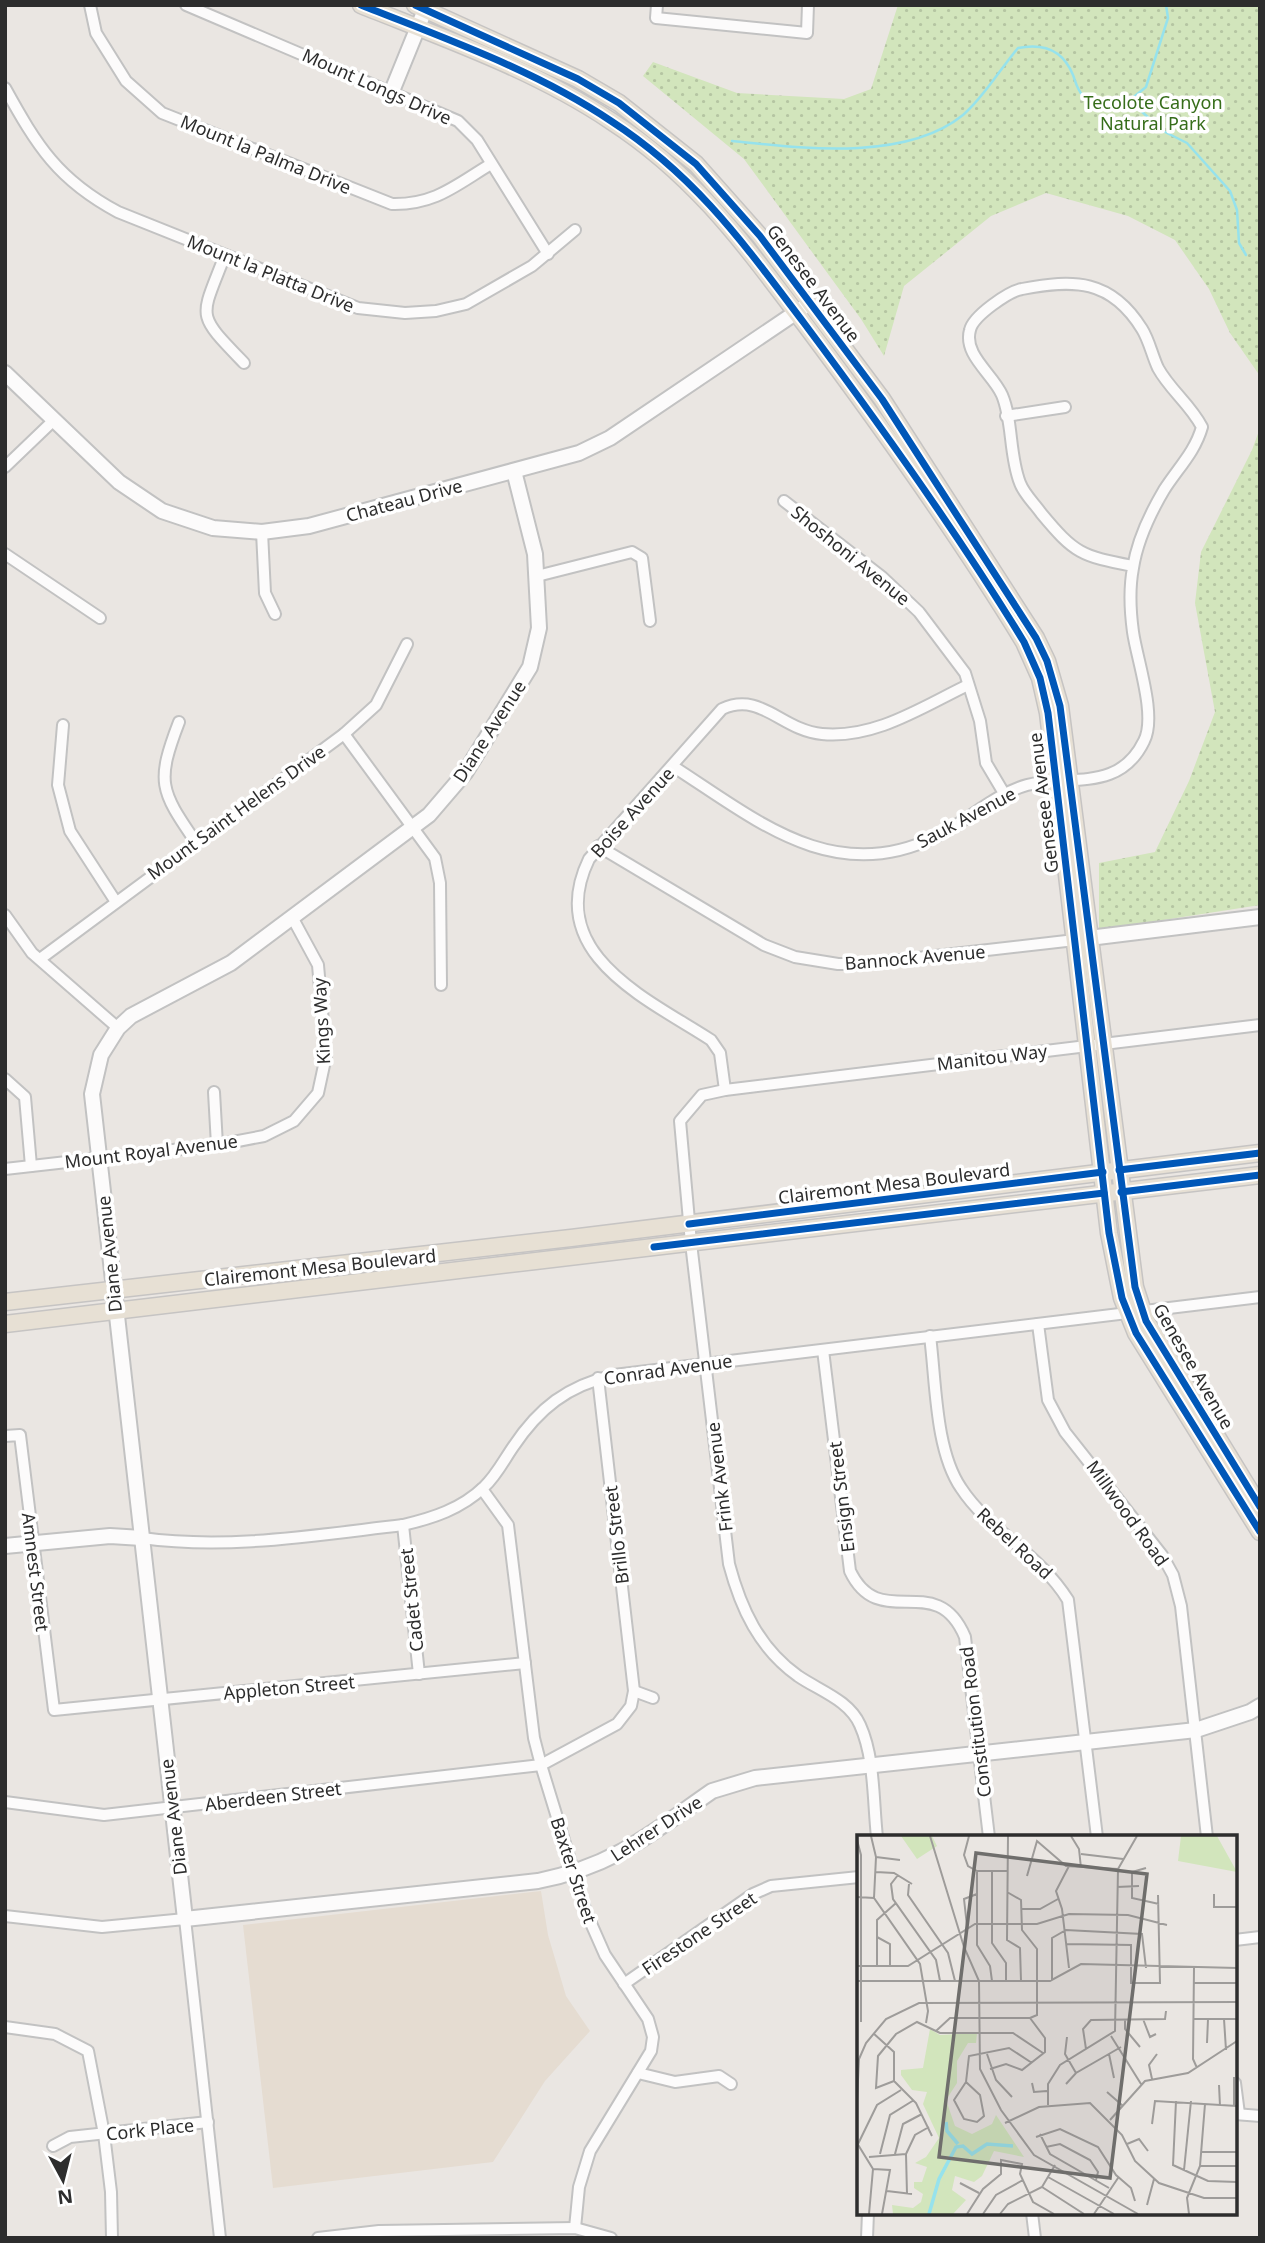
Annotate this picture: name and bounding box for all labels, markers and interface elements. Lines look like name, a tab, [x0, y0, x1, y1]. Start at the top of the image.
street label: Mount Longs Drive	[299, 42, 455, 130]
park label: Tecolote Canyon Natural Park	[1083, 90, 1223, 135]
street label: Mount la Palma Drive	[177, 109, 355, 199]
street label: Genesee Avenue	[762, 219, 866, 347]
street label: Mount la Platta Drive	[184, 229, 358, 317]
street label: Chateau Drive	[343, 473, 465, 527]
street label: Shoshoni Avenue	[787, 500, 915, 610]
street label: Diane Avenue	[447, 675, 531, 787]
street label: Genesee Avenue	[1022, 731, 1064, 875]
street label: Mount Saint Helens Drive	[142, 739, 330, 885]
street label: Boise Avenue	[585, 762, 679, 862]
street label: Sauk Avenue	[912, 781, 1020, 853]
street label: Bannock Avenue	[844, 939, 986, 975]
street label: Kings Way	[307, 976, 335, 1065]
street label: Manitou Way	[935, 1038, 1049, 1076]
street label: Mount Royal Avenue	[63, 1128, 239, 1174]
street label: Clairemont Mesa Boulevard	[777, 1157, 1011, 1209]
street label: Diane Avenue	[91, 1195, 127, 1313]
street label: Clairemont Mesa Boulevard	[203, 1243, 437, 1291]
street label: Genesee Avenue	[1148, 1299, 1240, 1433]
street label: Conrad Avenue	[602, 1348, 734, 1390]
street label: Frink Avenue	[700, 1421, 738, 1533]
street label: Ensign Street	[822, 1440, 860, 1554]
street label: Millwood Road	[1081, 1455, 1175, 1571]
street label: Brillo Street	[598, 1484, 634, 1586]
street label: Rebel Road	[972, 1502, 1058, 1584]
street label: Amnest Street	[17, 1511, 55, 1633]
street label: Cadet Street	[394, 1546, 428, 1653]
street label: Constitution Road	[954, 1645, 996, 1799]
street label: Appleton Street	[222, 1669, 356, 1705]
street label: Diane Avenue	[154, 1757, 192, 1877]
street label: Aberdeen Street	[203, 1776, 343, 1816]
street label: Lehrer Drive	[606, 1789, 706, 1867]
street label: Baxter Street	[546, 1814, 603, 1927]
inset map	[857, 1835, 1237, 2215]
street label: Firestone Street	[637, 1885, 761, 1980]
street label: Cork Place	[105, 2112, 195, 2146]
north arrow	[28, 2145, 98, 2215]
text: N	[56, 2183, 74, 2211]

